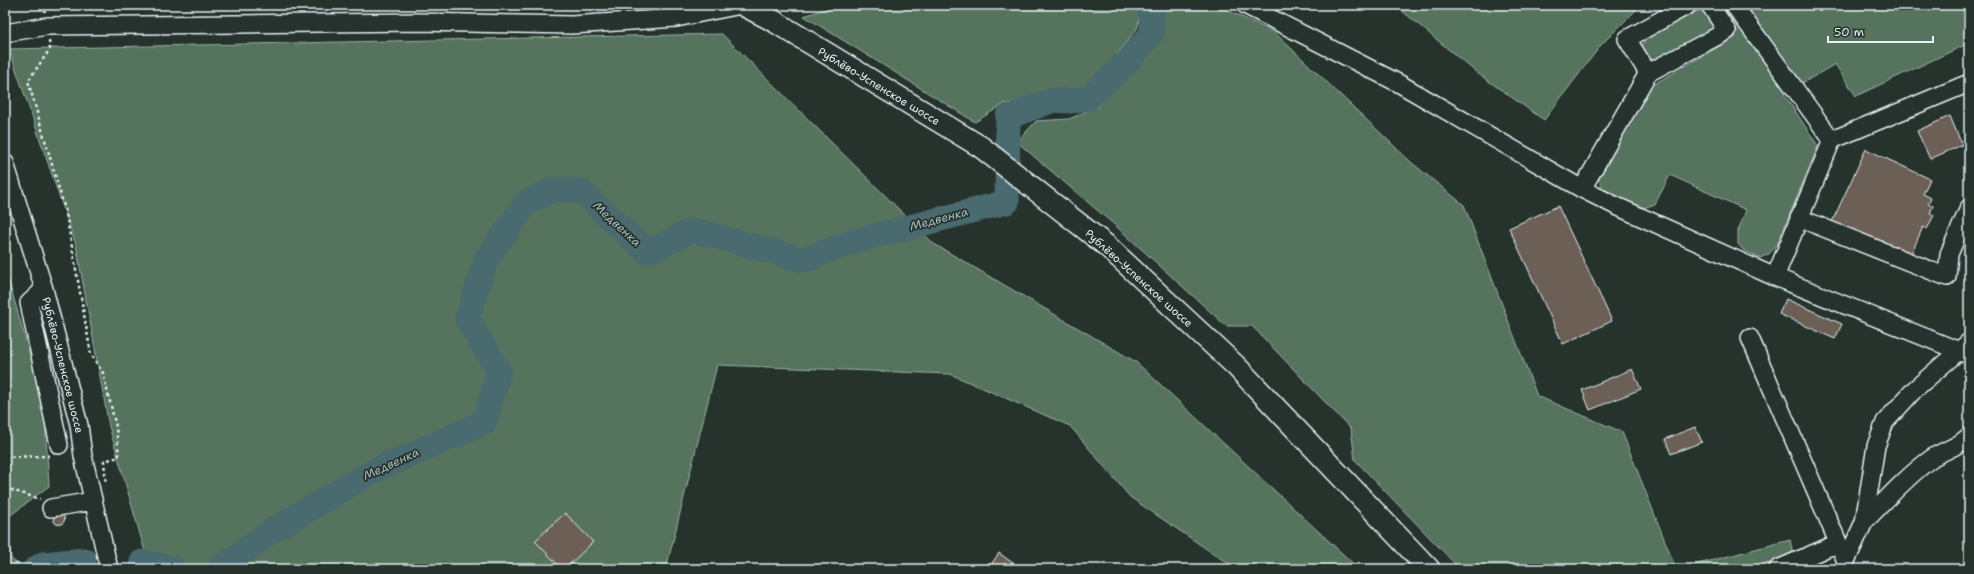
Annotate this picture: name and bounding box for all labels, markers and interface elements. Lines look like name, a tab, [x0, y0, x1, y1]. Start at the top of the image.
scale bar	[1828, 18, 1933, 44]
text: 50 m	[1834, 24, 1864, 40]
street label: Рублёво-Успенское шоссе	[815, 44, 943, 129]
water label: Медвенка	[590, 198, 644, 250]
water label: Медвенка	[908, 204, 970, 234]
street label: Рублёво-Успенское шоссе	[1082, 226, 1196, 331]
street label: Рублёво-Успенское шоссе	[38, 295, 87, 435]
water label: Медвенка	[360, 444, 422, 484]

